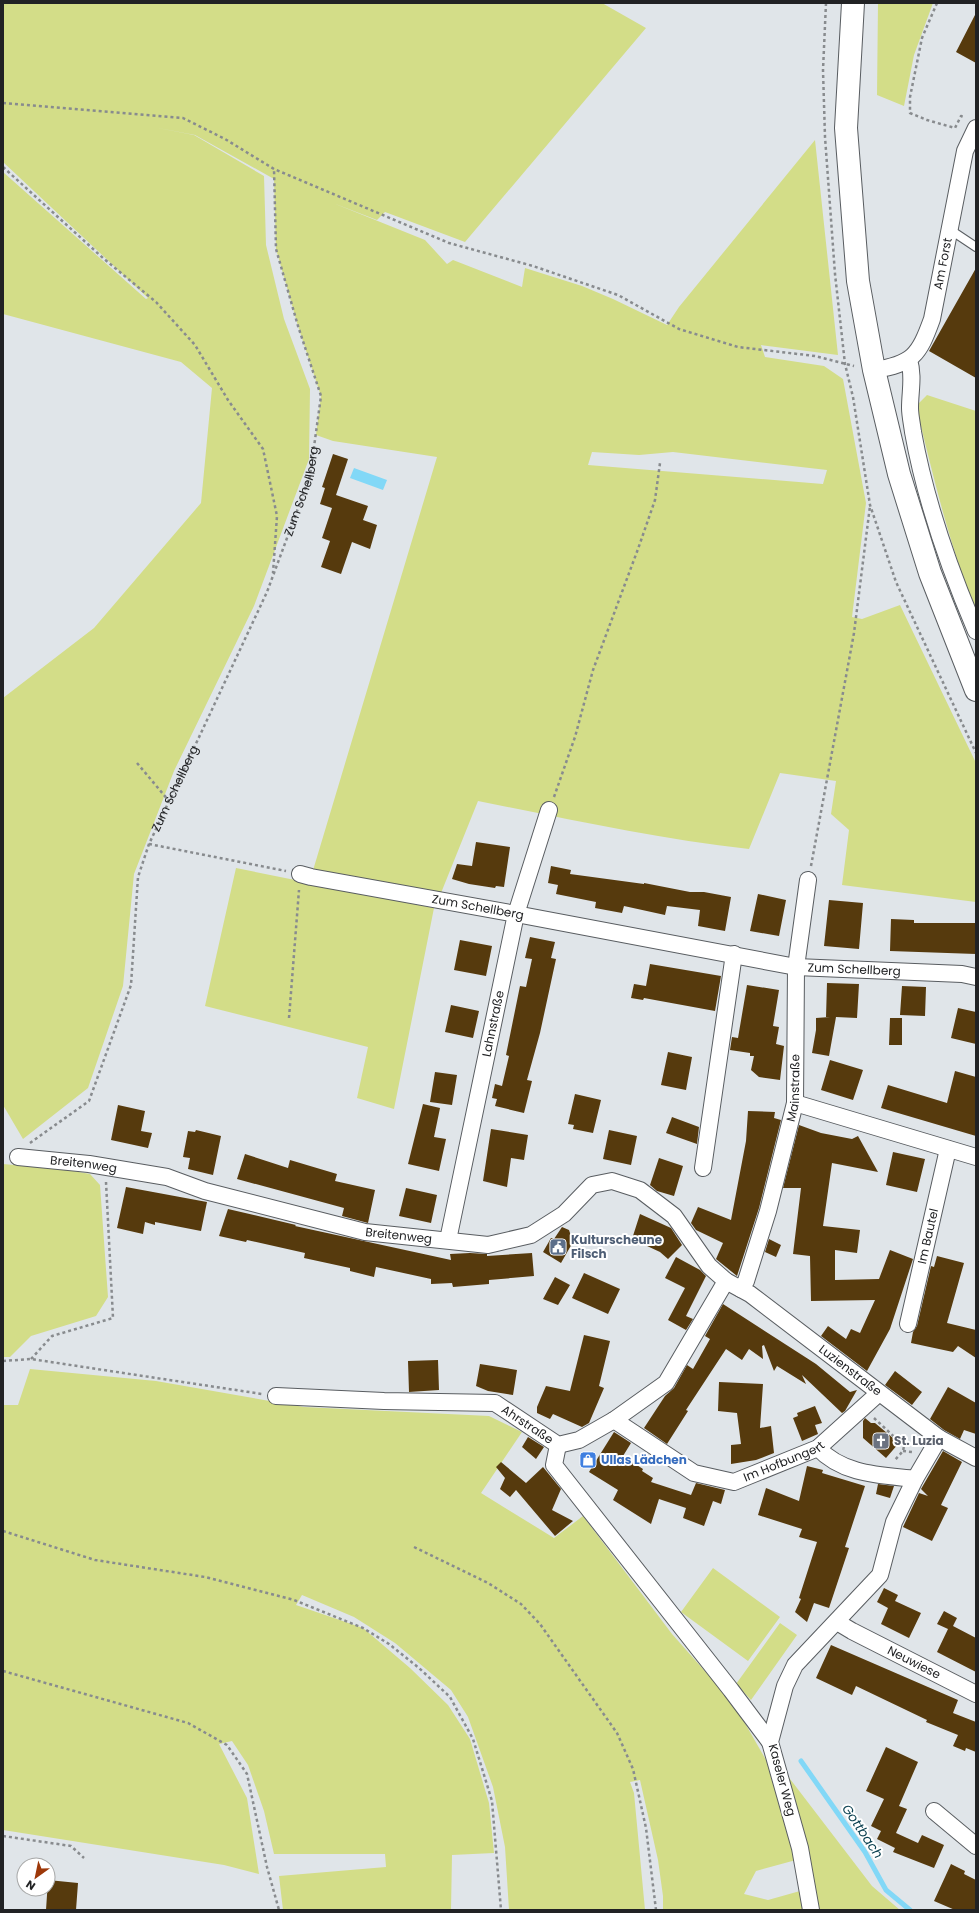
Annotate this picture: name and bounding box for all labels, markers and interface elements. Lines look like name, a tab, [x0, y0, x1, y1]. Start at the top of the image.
street label: Am Forst	[929, 236, 956, 291]
street label: Zum Schellberg	[280, 445, 322, 538]
street label: Zum Schellberg	[147, 742, 202, 834]
street label: Zum Schellberg	[431, 890, 526, 923]
street label: Zum Schellberg	[807, 958, 901, 979]
street label: Lahnstraße	[477, 989, 508, 1058]
street label: Mainstraße	[782, 1054, 803, 1124]
street label: Breitenweg	[49, 1151, 118, 1177]
street label: Im Bautel	[913, 1207, 942, 1266]
street label: Breitenweg	[364, 1223, 433, 1247]
place label: Kulturscheune Filsch	[571, 1231, 663, 1262]
public building icon: Kulturscheune Filsch	[548, 1237, 568, 1257]
street label: Luzienstraße	[815, 1340, 886, 1400]
street label: Ahrstraße	[498, 1401, 557, 1448]
church icon: St. Luzia	[871, 1431, 891, 1451]
place label: St. Luzia	[894, 1432, 944, 1449]
street label: Im Hofbungert	[741, 1437, 828, 1485]
shop icon: Ullas Lädchen	[578, 1450, 598, 1470]
place label: Ullas Lädchen	[601, 1451, 687, 1468]
street label: Neuwiese	[885, 1641, 944, 1683]
street label: Kaseler Weg	[765, 1742, 800, 1818]
water label: Gottbach	[837, 1800, 888, 1862]
north arrow	[16, 1857, 56, 1897]
text: N	[23, 1876, 38, 1894]

